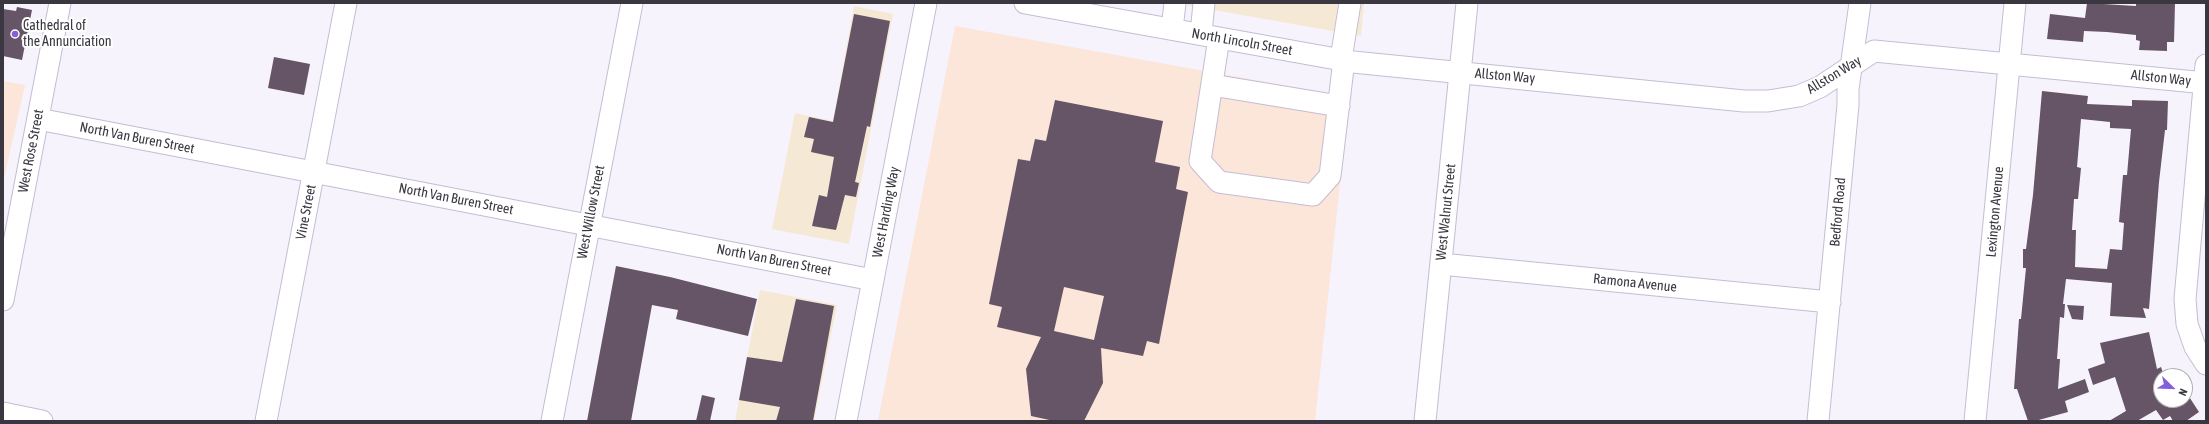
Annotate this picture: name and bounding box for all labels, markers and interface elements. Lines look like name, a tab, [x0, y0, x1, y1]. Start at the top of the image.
place label: Cathedral of the Annunciation	[23, 18, 112, 50]
street label: North Lincoln Street	[1190, 25, 1294, 59]
marker: Cathedral of the Annunciation	[10, 29, 20, 39]
street label: Allston Way	[1804, 52, 1864, 98]
street label: Allston Way	[1474, 65, 1536, 87]
street label: Allston Way	[2130, 66, 2192, 90]
street label: West Rose Street	[15, 108, 47, 194]
street label: North Van Buren Street	[78, 119, 196, 157]
street label: West Walnut Street	[1433, 163, 1459, 261]
street label: West Willow Street	[574, 164, 608, 260]
street label: West Harding Way	[869, 165, 903, 259]
street label: Lexington Avenue	[1983, 166, 2007, 258]
street label: Bedford Road	[1827, 177, 1849, 247]
street label: North Van Buren Street	[397, 180, 515, 218]
street label: Vine Street	[292, 183, 320, 241]
street label: North Van Buren Street	[715, 241, 833, 279]
street label: Ramona Avenue	[1592, 270, 1678, 296]
north arrow	[2153, 368, 2193, 408]
text: N	[2176, 387, 2190, 398]

